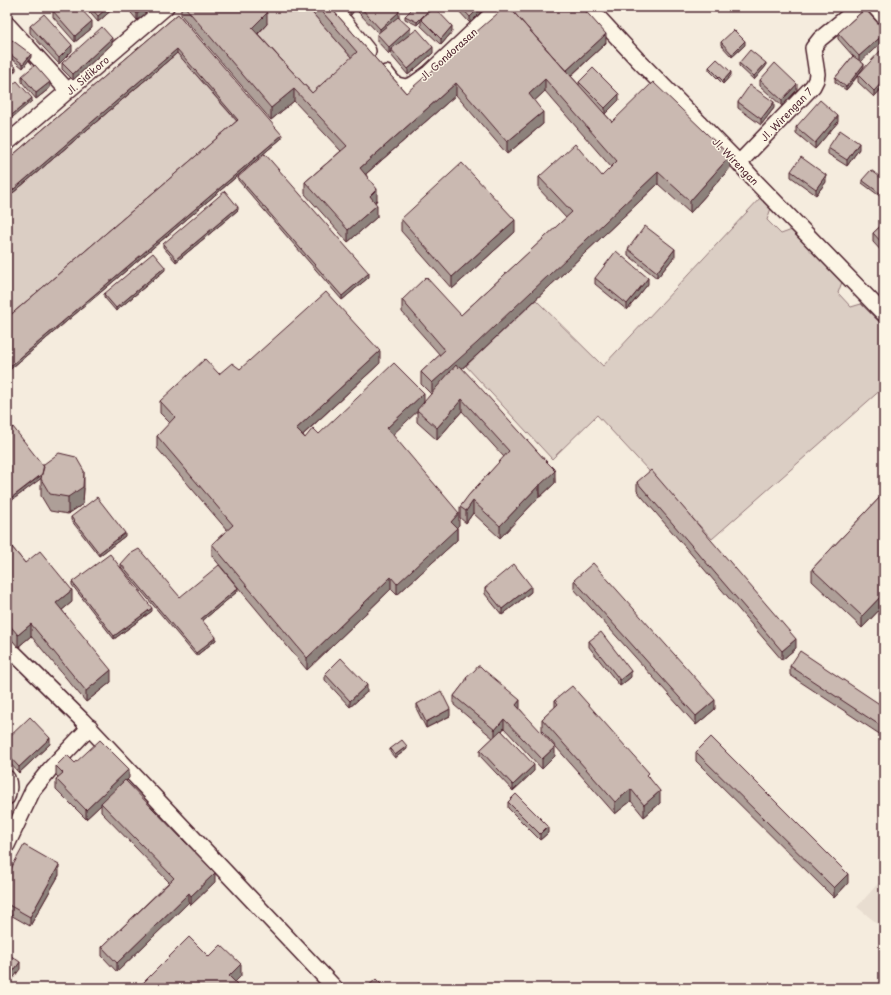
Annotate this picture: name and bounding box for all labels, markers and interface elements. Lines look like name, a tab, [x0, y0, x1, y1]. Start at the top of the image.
street label: Jl. Gondorasan	[416, 24, 480, 84]
street label: Jl. Sidikoro	[62, 52, 112, 98]
street label: Jl. Wirengan 7	[756, 84, 816, 144]
street label: Jl. Wirengan	[709, 134, 763, 188]

